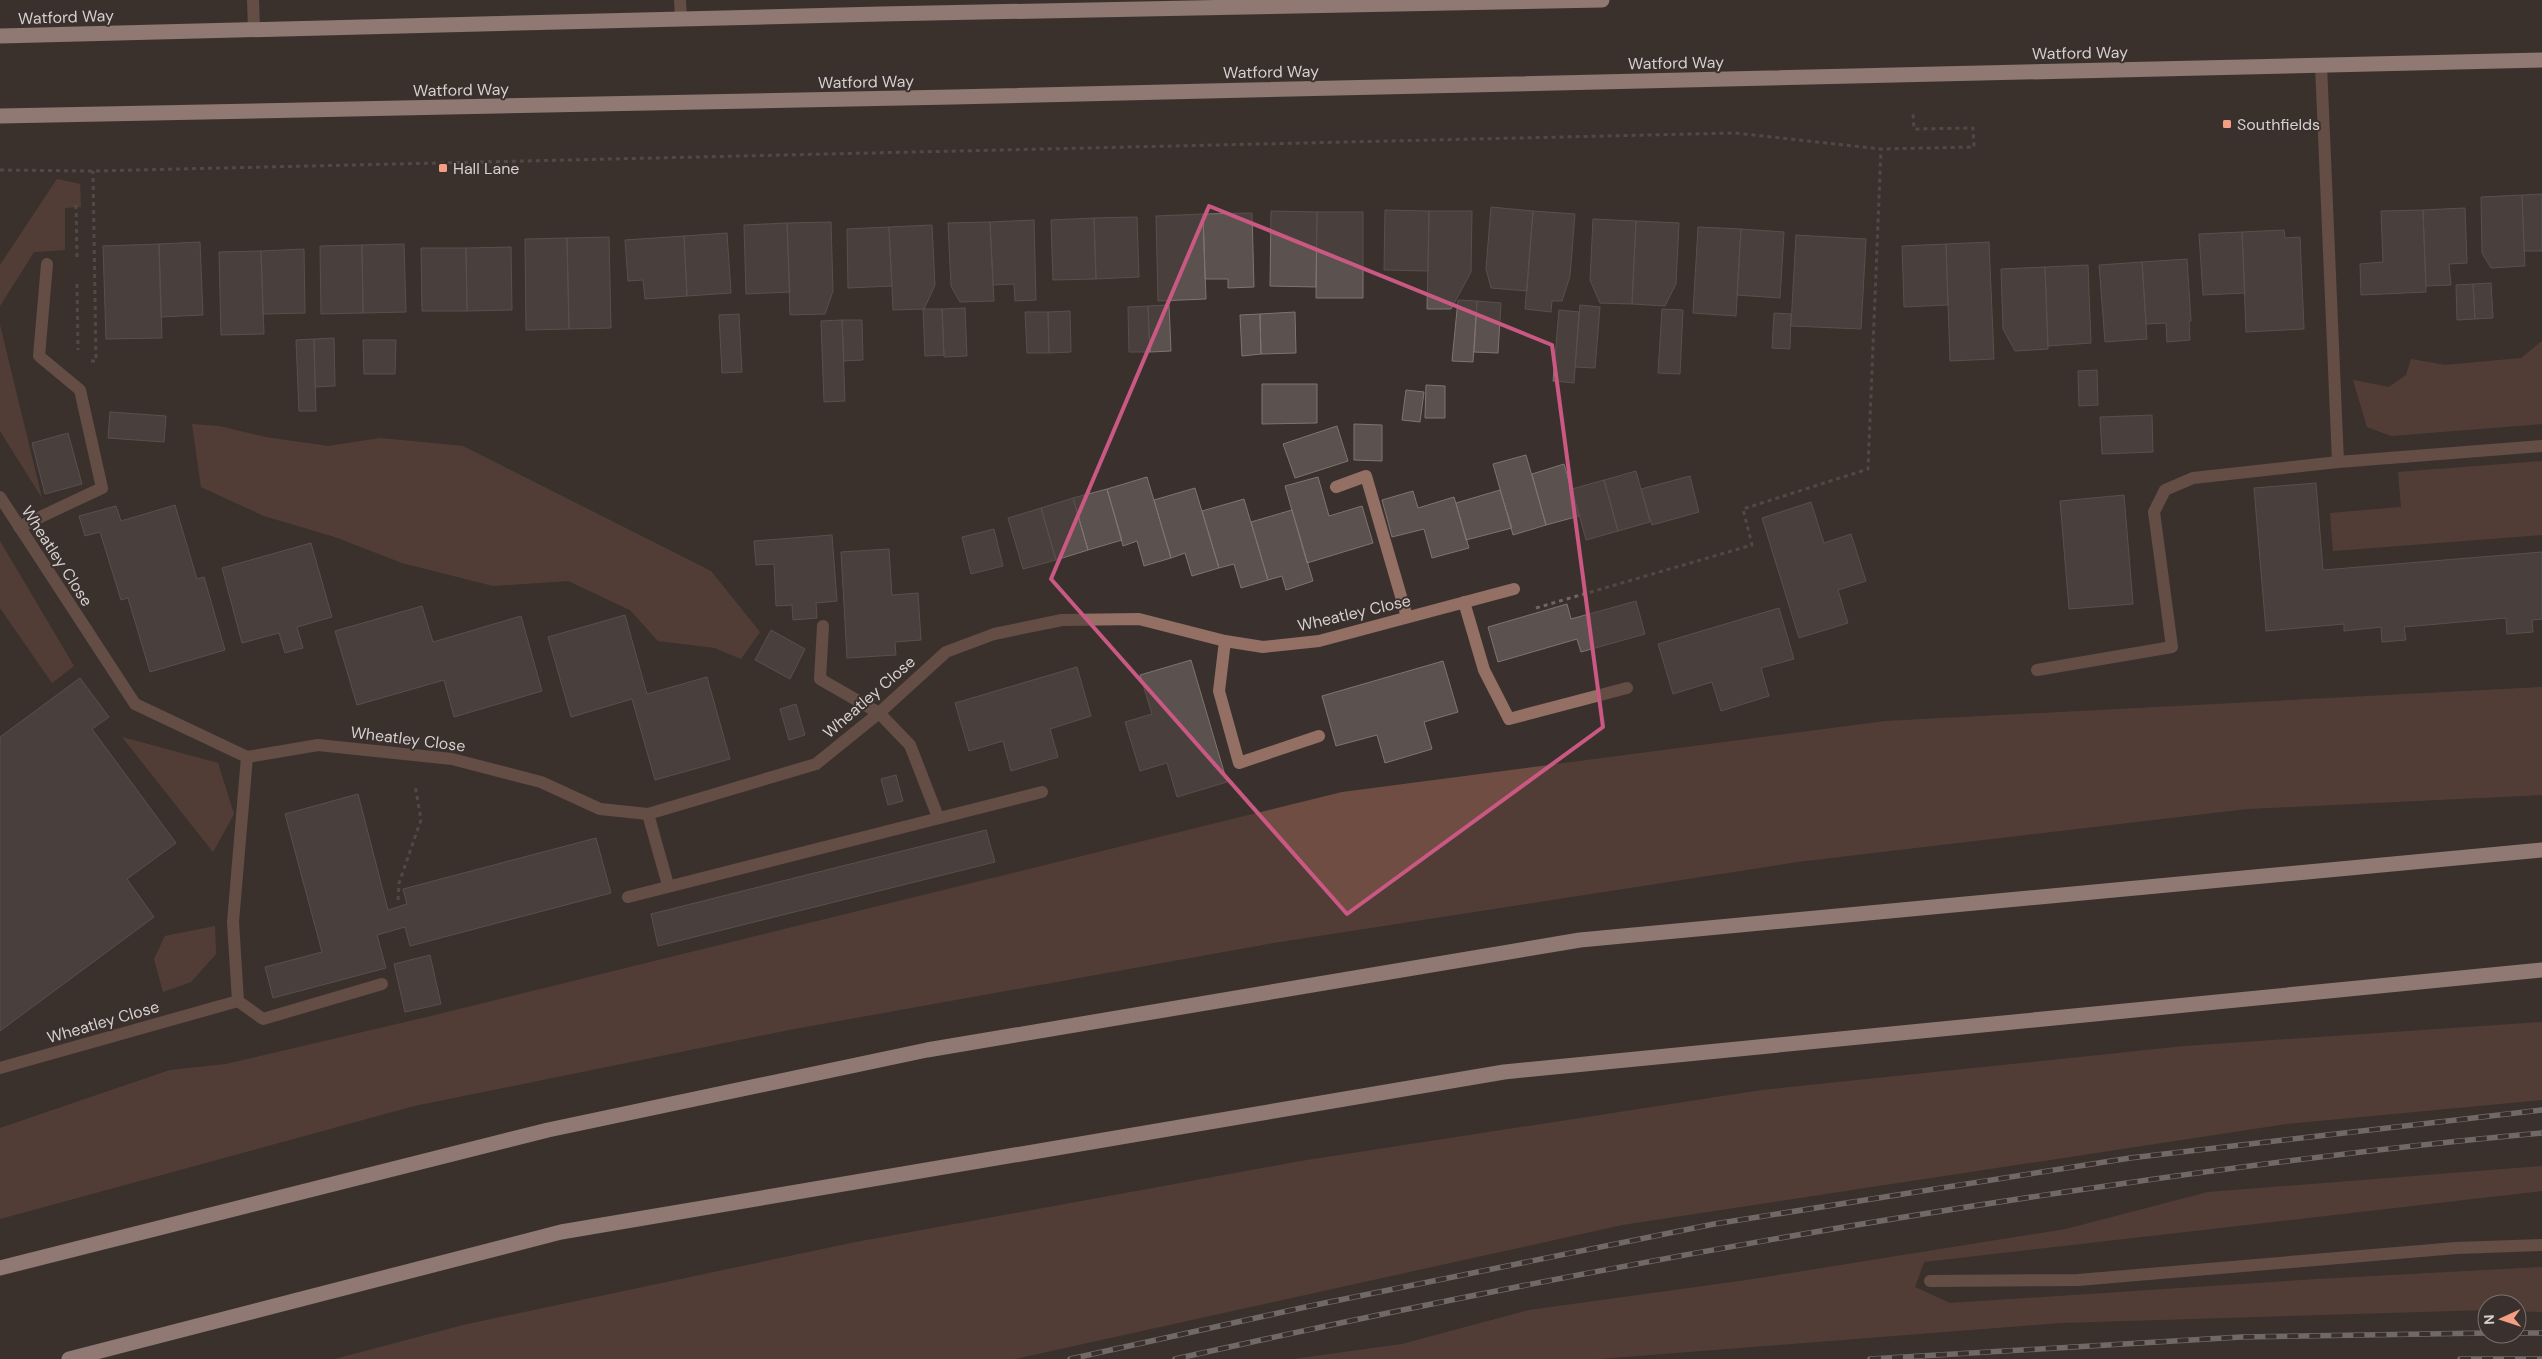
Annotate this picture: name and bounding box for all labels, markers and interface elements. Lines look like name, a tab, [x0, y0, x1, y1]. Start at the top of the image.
street label: Watford Way	[18, 5, 114, 29]
street label: Watford Way	[2032, 42, 2128, 64]
street label: Watford Way	[1628, 52, 1724, 74]
street label: Watford Way	[1223, 61, 1319, 83]
street label: Watford Way	[818, 71, 914, 93]
street label: Watford Way	[413, 79, 509, 101]
place label: Southfields	[2237, 114, 2320, 135]
marker: Southfields	[2221, 118, 2233, 130]
place label: Hall Lane	[453, 158, 519, 179]
marker: Hall Lane	[437, 162, 449, 174]
street label: Wheatley Close	[17, 502, 97, 610]
street label: Wheatley Close	[1295, 590, 1413, 636]
street label: Wheatley Close	[818, 651, 920, 743]
street label: Wheatley Close	[349, 722, 467, 756]
street label: Wheatley Close	[45, 996, 161, 1048]
north arrow	[2477, 1294, 2527, 1344]
text: N	[2480, 1314, 2498, 1325]

